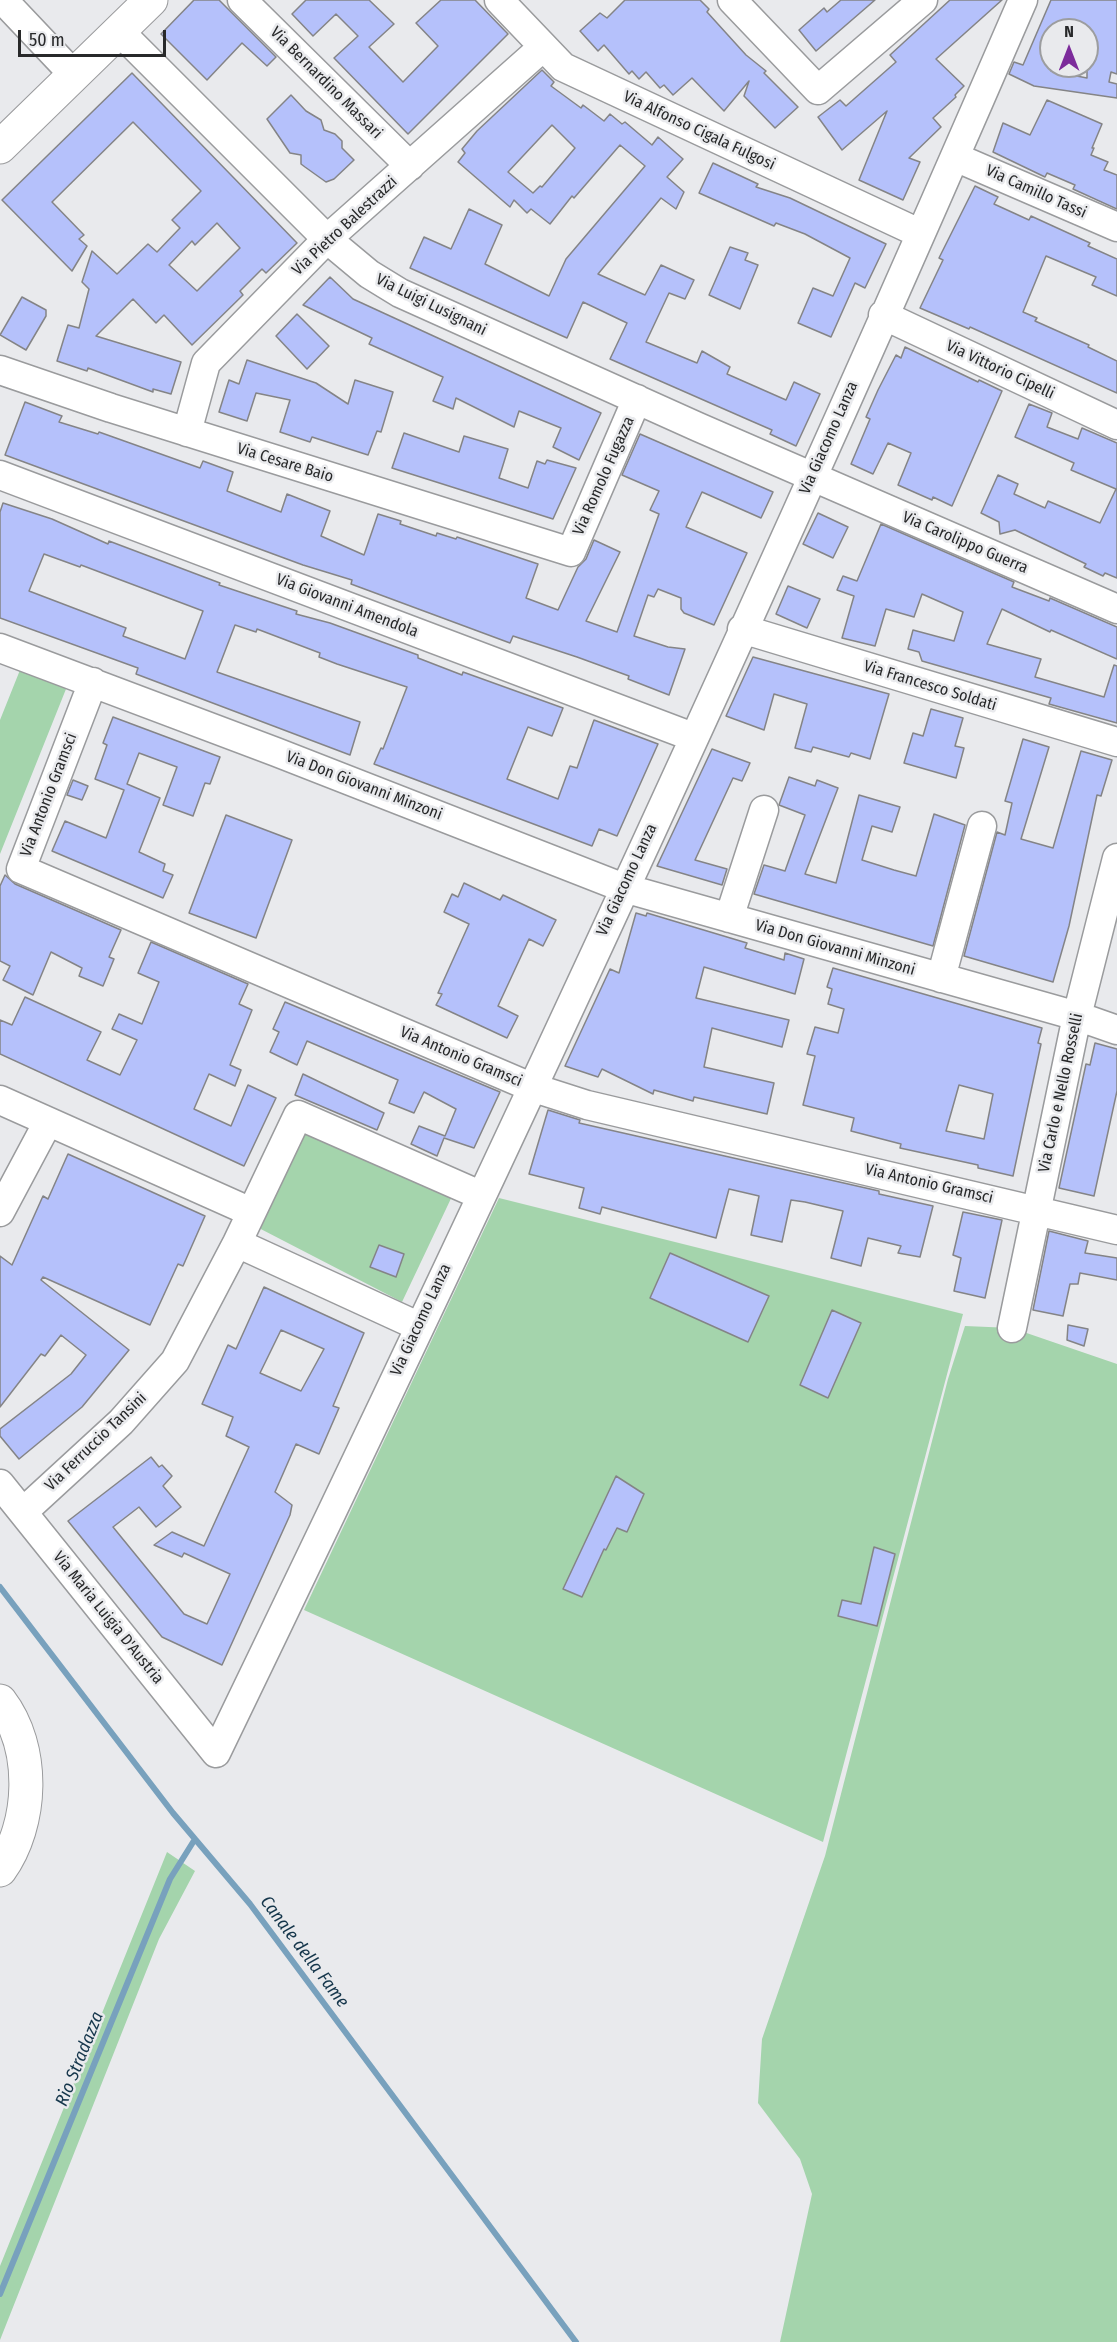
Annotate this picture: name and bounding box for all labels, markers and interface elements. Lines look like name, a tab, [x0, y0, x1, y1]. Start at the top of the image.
scale bar	[21, 18, 170, 56]
north arrow	[1039, 18, 1099, 78]
text: N	[1064, 22, 1074, 41]
street label: Via Bernardino Massari	[266, 23, 386, 143]
text: 50 m	[29, 29, 65, 51]
street label: Via Alfonso Cigala Fulgosi	[620, 87, 778, 175]
street label: Via Camillo Tassi	[983, 161, 1089, 223]
street label: Via Pietro Balestrazzi	[288, 172, 402, 280]
street label: Via Luigi Lusignani	[373, 270, 489, 340]
street label: Via Vittorio Cipelli	[943, 336, 1057, 404]
street label: Via Giacomo Lanza	[796, 379, 862, 497]
street label: Via Romolo Fugazza	[569, 414, 639, 538]
street label: Via Cesare Baio	[234, 439, 336, 487]
street label: Via Carolippo Guerra	[899, 508, 1031, 578]
street label: Via Giovanni Amendola	[273, 570, 421, 642]
street label: Via Francesco Soldati	[861, 657, 999, 715]
street label: Via Antonio Gramsci	[17, 731, 81, 859]
street label: Via Don Giovanni Minzoni	[283, 747, 445, 825]
street label: Via Giacomo Lanza	[593, 821, 661, 939]
street label: Via Don Giovanni Minzoni	[753, 916, 917, 980]
street label: Via Carlo e Nello Rosselli	[1035, 1012, 1087, 1174]
street label: Via Antonio Gramsci	[397, 1023, 525, 1091]
street label: Via Antonio Gramsci	[863, 1160, 995, 1208]
street label: Via Giacomo Lanza	[387, 1261, 455, 1379]
street label: Via Ferruccio Tansini	[41, 1389, 151, 1495]
street label: Via Maria Luigia D'Austria	[49, 1548, 167, 1688]
water label: Canale della Fame	[255, 1892, 353, 2012]
water label: Rio Stradazza	[51, 2009, 109, 2109]

